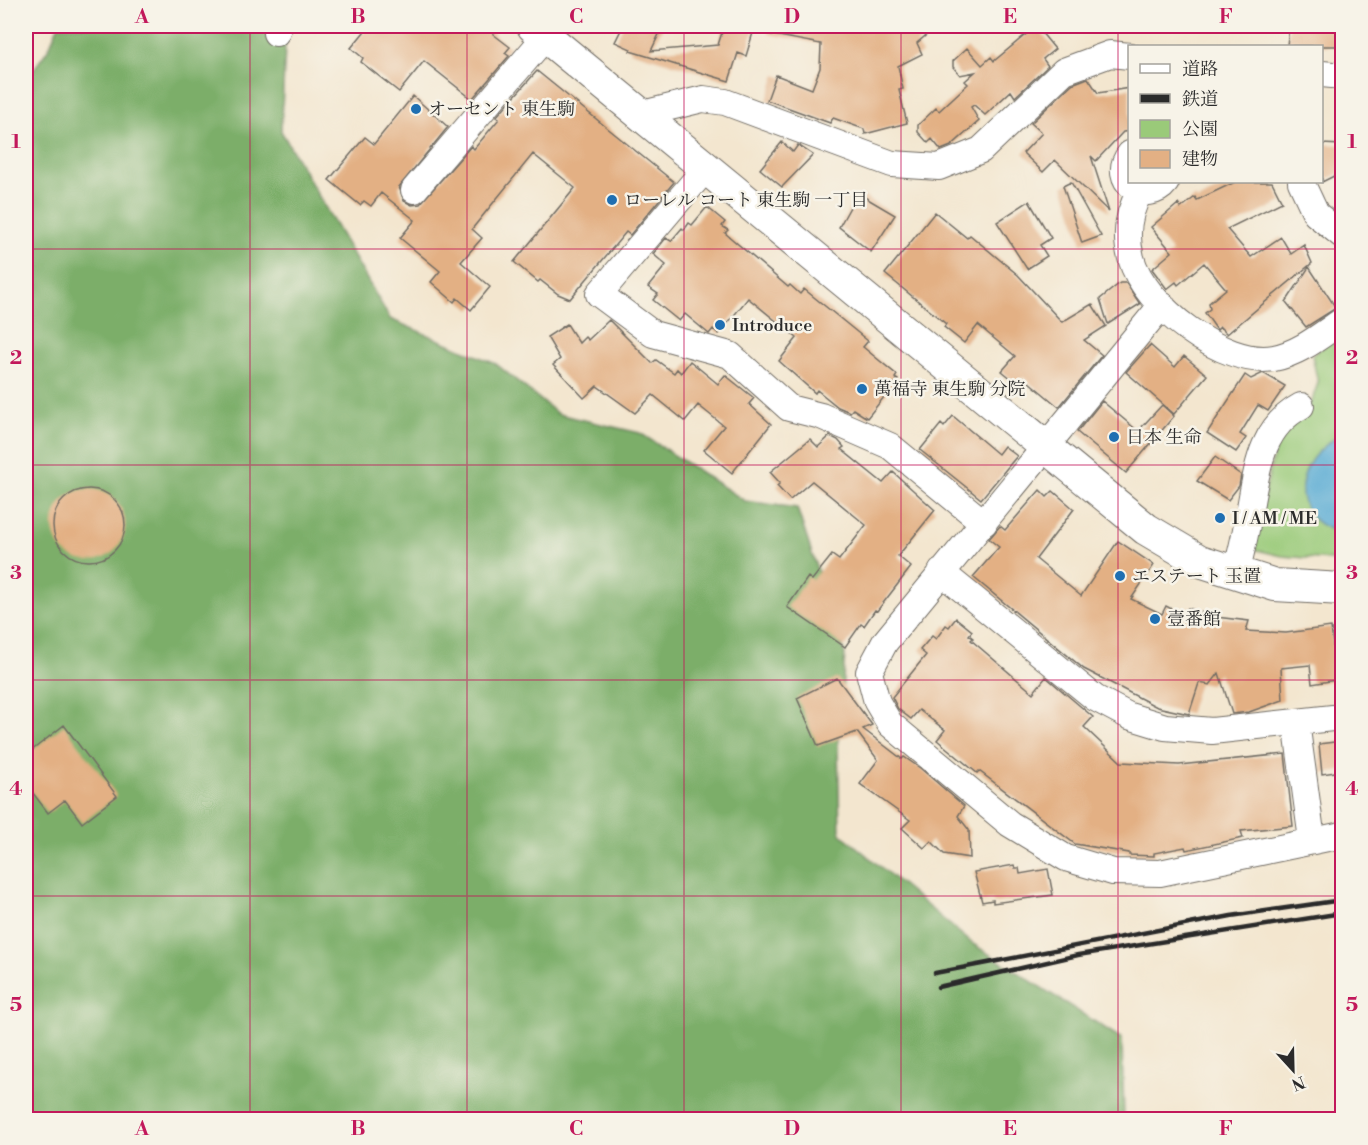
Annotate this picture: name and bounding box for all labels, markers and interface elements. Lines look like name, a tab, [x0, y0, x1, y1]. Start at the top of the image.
text: A	[134, 5, 150, 30]
text: B	[350, 5, 366, 30]
text: C	[569, 5, 583, 30]
text: D	[784, 5, 800, 30]
text: E	[1003, 5, 1017, 30]
text: F	[1219, 5, 1233, 30]
legend	[1128, 45, 1323, 183]
text: 道路	[1182, 58, 1218, 81]
text: 鉄道	[1182, 88, 1218, 111]
place label: オーセント 東生駒	[428, 98, 575, 121]
marker: オーセント 東生駒	[409, 102, 423, 116]
text: 公園	[1182, 118, 1218, 141]
text: 1	[11, 130, 21, 155]
text: 1	[1347, 130, 1357, 155]
text: 建物	[1182, 148, 1218, 171]
place label: ローレル コート 東生駒 一丁目	[624, 189, 868, 212]
marker: ローレル コート 東生駒 一丁目	[605, 193, 619, 207]
place label: Introduce	[732, 314, 812, 337]
marker: Introduce	[713, 318, 727, 332]
text: 2	[10, 346, 22, 371]
text: 2	[1346, 346, 1358, 371]
place label: 萬福寺 東生駒 分院	[874, 378, 1025, 401]
marker: 萬福寺 東生駒 分院	[855, 382, 869, 396]
place label: 日本 生命	[1126, 426, 1202, 449]
marker: 日本 生命	[1107, 430, 1121, 444]
place label: I / AM / ME	[1232, 507, 1317, 530]
marker: I / AM / ME	[1213, 511, 1227, 525]
text: 3	[10, 561, 22, 586]
text: 3	[1346, 561, 1358, 586]
place label: エステート 玉置	[1132, 565, 1261, 588]
marker: エステート 玉置	[1113, 569, 1127, 583]
place label: 壹番館	[1167, 608, 1221, 631]
marker: 壹番館	[1148, 612, 1162, 626]
text: 4	[9, 777, 23, 802]
text: 4	[1345, 777, 1359, 802]
text: 5	[10, 993, 22, 1018]
text: 5	[1346, 993, 1358, 1018]
north arrow	[1263, 1040, 1323, 1100]
text: N	[1288, 1071, 1308, 1095]
text: A	[134, 1117, 150, 1142]
text: B	[350, 1117, 366, 1142]
text: C	[569, 1117, 583, 1142]
text: D	[784, 1117, 800, 1142]
text: E	[1003, 1117, 1017, 1142]
text: F	[1219, 1117, 1233, 1142]

